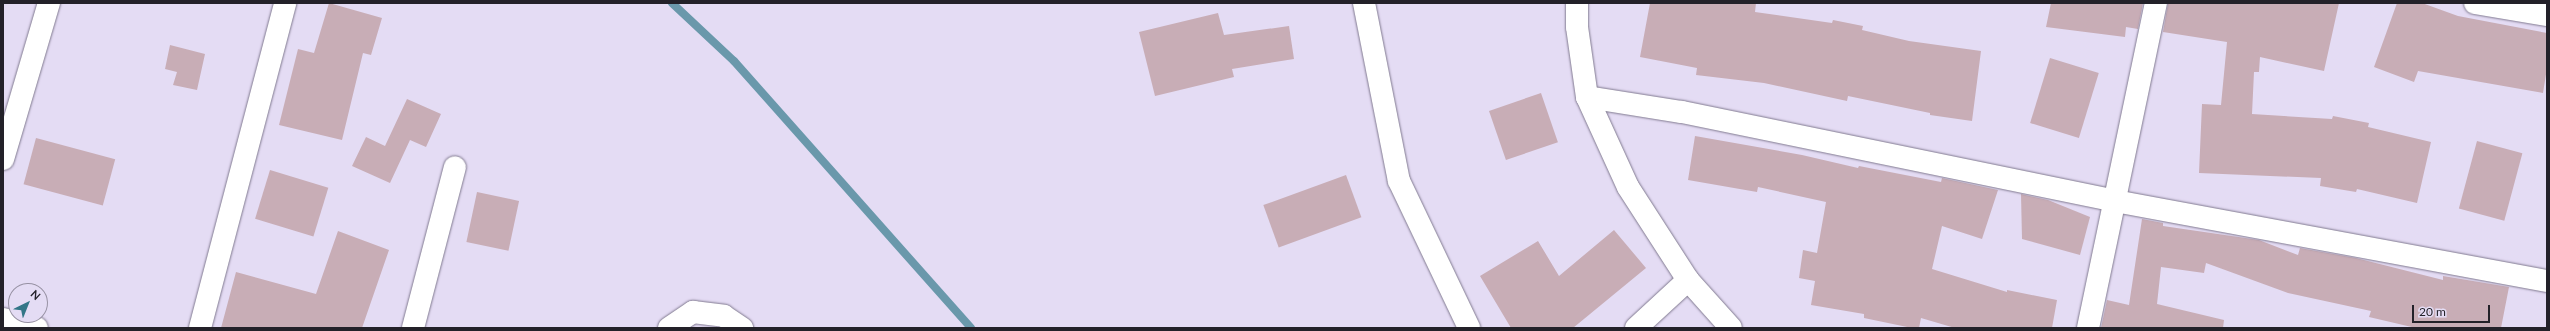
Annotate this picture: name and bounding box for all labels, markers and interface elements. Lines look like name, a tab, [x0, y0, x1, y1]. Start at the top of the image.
north arrow	[8, 283, 48, 323]
text: N	[28, 287, 43, 302]
scale bar	[2414, 297, 2492, 323]
text: 20 m	[2419, 304, 2446, 319]

